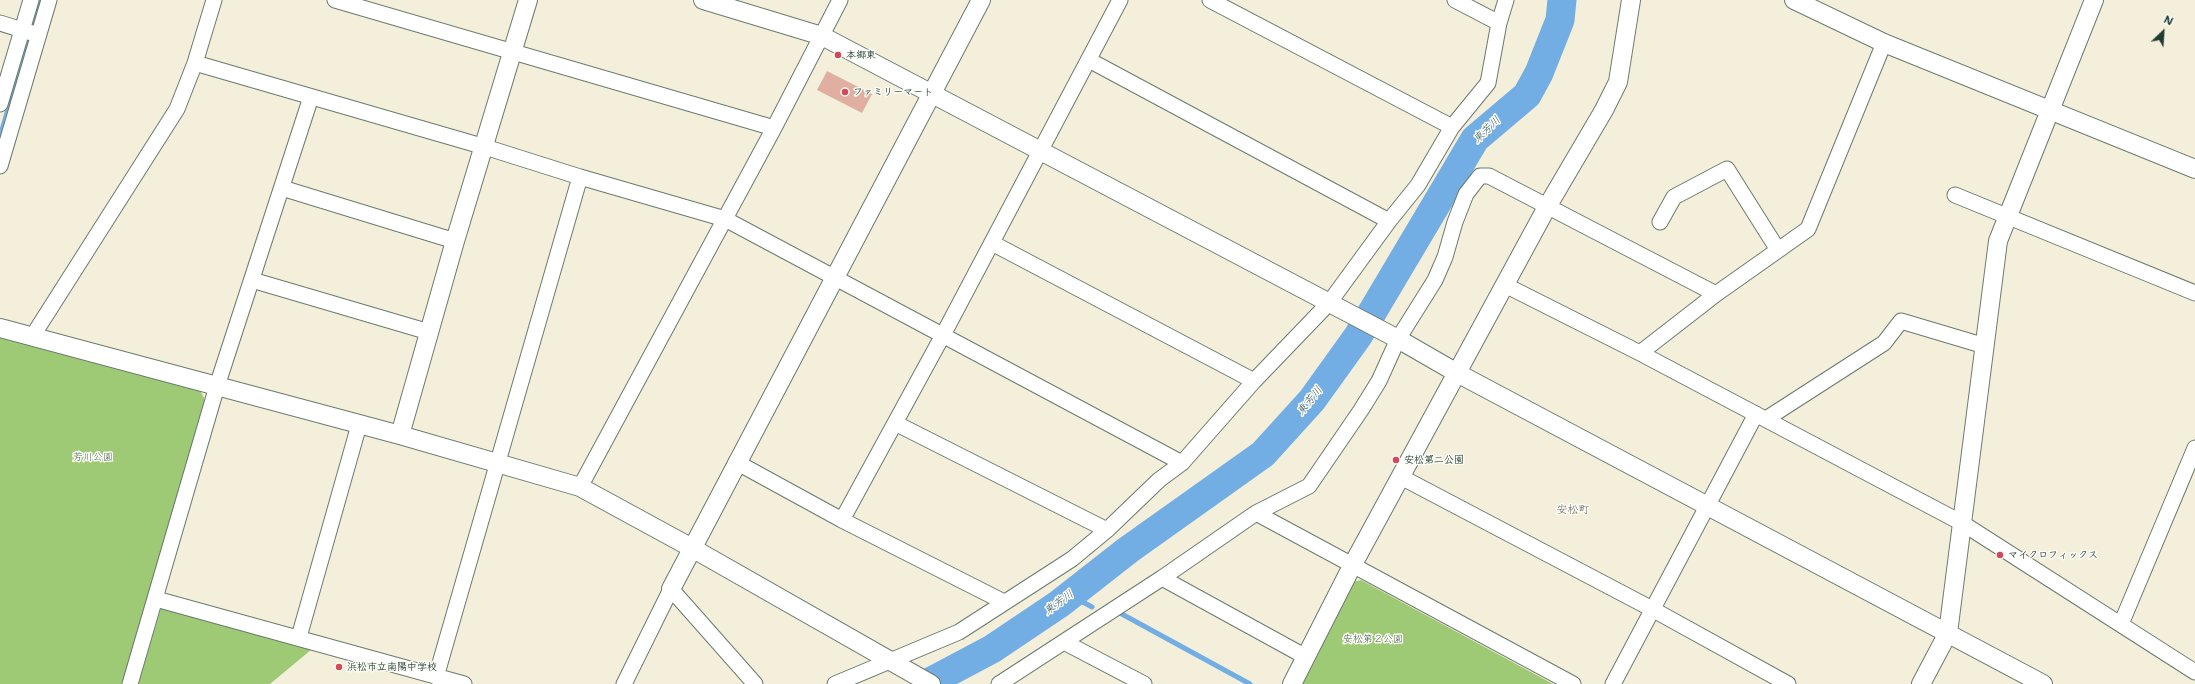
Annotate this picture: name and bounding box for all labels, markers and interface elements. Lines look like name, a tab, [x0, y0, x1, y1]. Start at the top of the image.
north arrow	[2143, 12, 2183, 52]
text: N	[2161, 12, 2175, 29]
place label: 本郷東	[846, 49, 876, 61]
marker: 本郷東	[833, 50, 843, 60]
place label: ファミリーマート	[853, 86, 933, 98]
marker: ファミリーマート	[840, 87, 850, 97]
water label: 東芳川	[1471, 114, 1503, 146]
water label: 東芳川	[1294, 384, 1326, 418]
park label: 芳川公園	[73, 451, 113, 463]
place label: 安松第二公園	[1404, 454, 1464, 466]
marker: 安松第二公園	[1391, 455, 1401, 465]
district label: 安松町	[1557, 503, 1589, 517]
place label: マイクロフィックス	[2008, 549, 2098, 561]
marker: マイクロフィックス	[1995, 550, 2005, 560]
water label: 東芳川	[1042, 588, 1076, 618]
park label: 安松第２公園	[1343, 633, 1403, 645]
place label: 浜松市立南陽中学校	[347, 661, 437, 673]
marker: 浜松市立南陽中学校	[334, 662, 344, 672]

